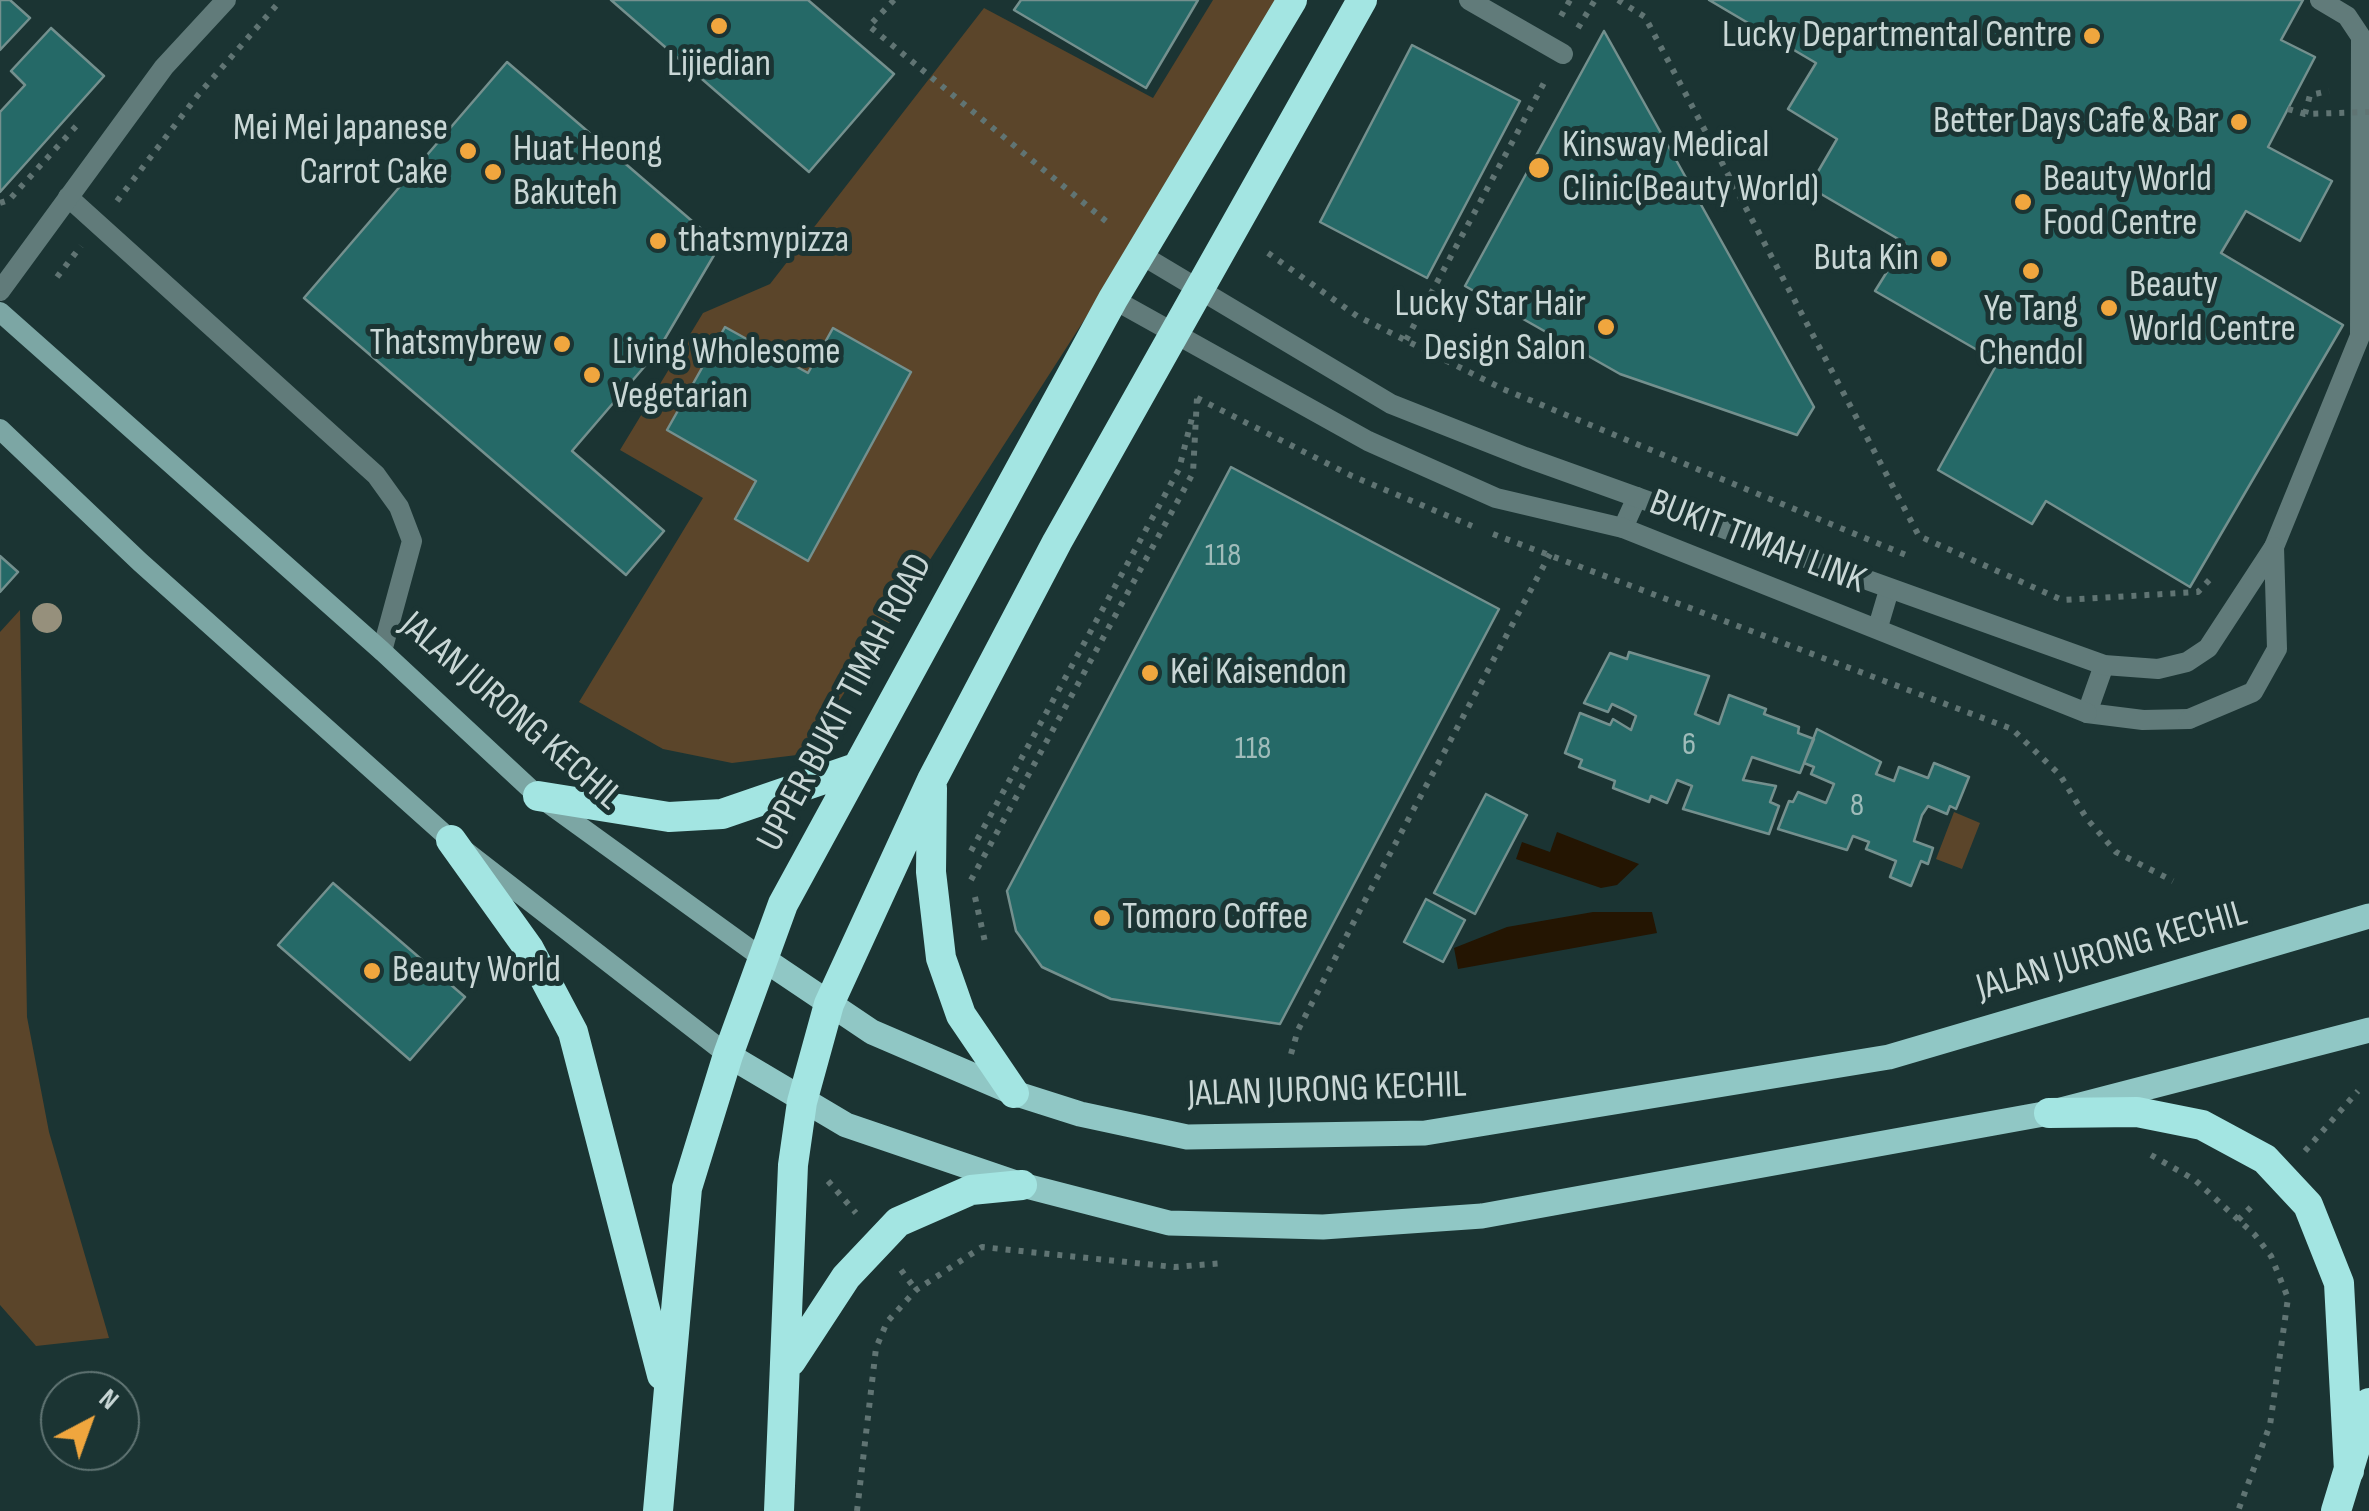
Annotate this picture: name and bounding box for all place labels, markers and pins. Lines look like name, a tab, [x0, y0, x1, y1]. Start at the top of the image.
place label: Lucky Departmental Centre	[1722, 13, 2072, 59]
marker: Lijiedian	[708, 15, 730, 37]
marker: Lucky Departmental Centre	[2081, 25, 2103, 47]
place label: Lijiedian	[667, 42, 771, 88]
place label: Better Days Cafe & Bar	[1933, 99, 2219, 145]
place label: Mei Mei Japanese Carrot Cake	[233, 106, 448, 195]
marker: Better Days Cafe & Bar	[2228, 111, 2250, 133]
place label: Kinsway Medical Clinic(Beauty World)	[1562, 123, 1819, 212]
place label: Huat Heong Bakuteh	[513, 127, 662, 216]
marker: Mei Mei Japanese Carrot Cake	[457, 140, 479, 162]
marker: Kinsway Medical Clinic(Beauty World)	[1526, 155, 1552, 181]
place label: Beauty World Food Centre	[2043, 157, 2212, 246]
marker: Huat Heong Bakuteh	[482, 161, 504, 183]
marker: Beauty World Food Centre	[2012, 191, 2034, 213]
place label: thatsmypizza	[678, 218, 849, 264]
marker: thatsmypizza	[647, 230, 669, 252]
place label: Buta Kin	[1814, 236, 1919, 282]
marker: Buta Kin	[1928, 248, 1950, 270]
marker: Ye Tang Chendol	[2020, 260, 2042, 282]
place label: Beauty World Centre	[2129, 263, 2296, 352]
place label: Lucky Star Hair Design Salon	[1394, 282, 1586, 372]
place label: Ye Tang Chendol	[1979, 287, 2083, 376]
marker: Beauty World Centre	[2098, 297, 2120, 319]
marker: Lucky Star Hair Design Salon	[1595, 316, 1617, 338]
place label: Thatsmybrew	[370, 321, 542, 367]
place label: Living Wholesome Vegetarian	[612, 330, 841, 419]
marker: Thatsmybrew	[551, 333, 573, 355]
marker: Living Wholesome Vegetarian	[581, 364, 603, 386]
place label: Kei Kaisendon	[1170, 650, 1347, 696]
marker: Kei Kaisendon	[1139, 662, 1161, 684]
place label: Tomoro Coffee	[1122, 895, 1308, 941]
marker: Tomoro Coffee	[1091, 907, 1113, 929]
place label: Beauty World	[392, 948, 561, 994]
marker: Beauty World	[361, 960, 383, 982]

